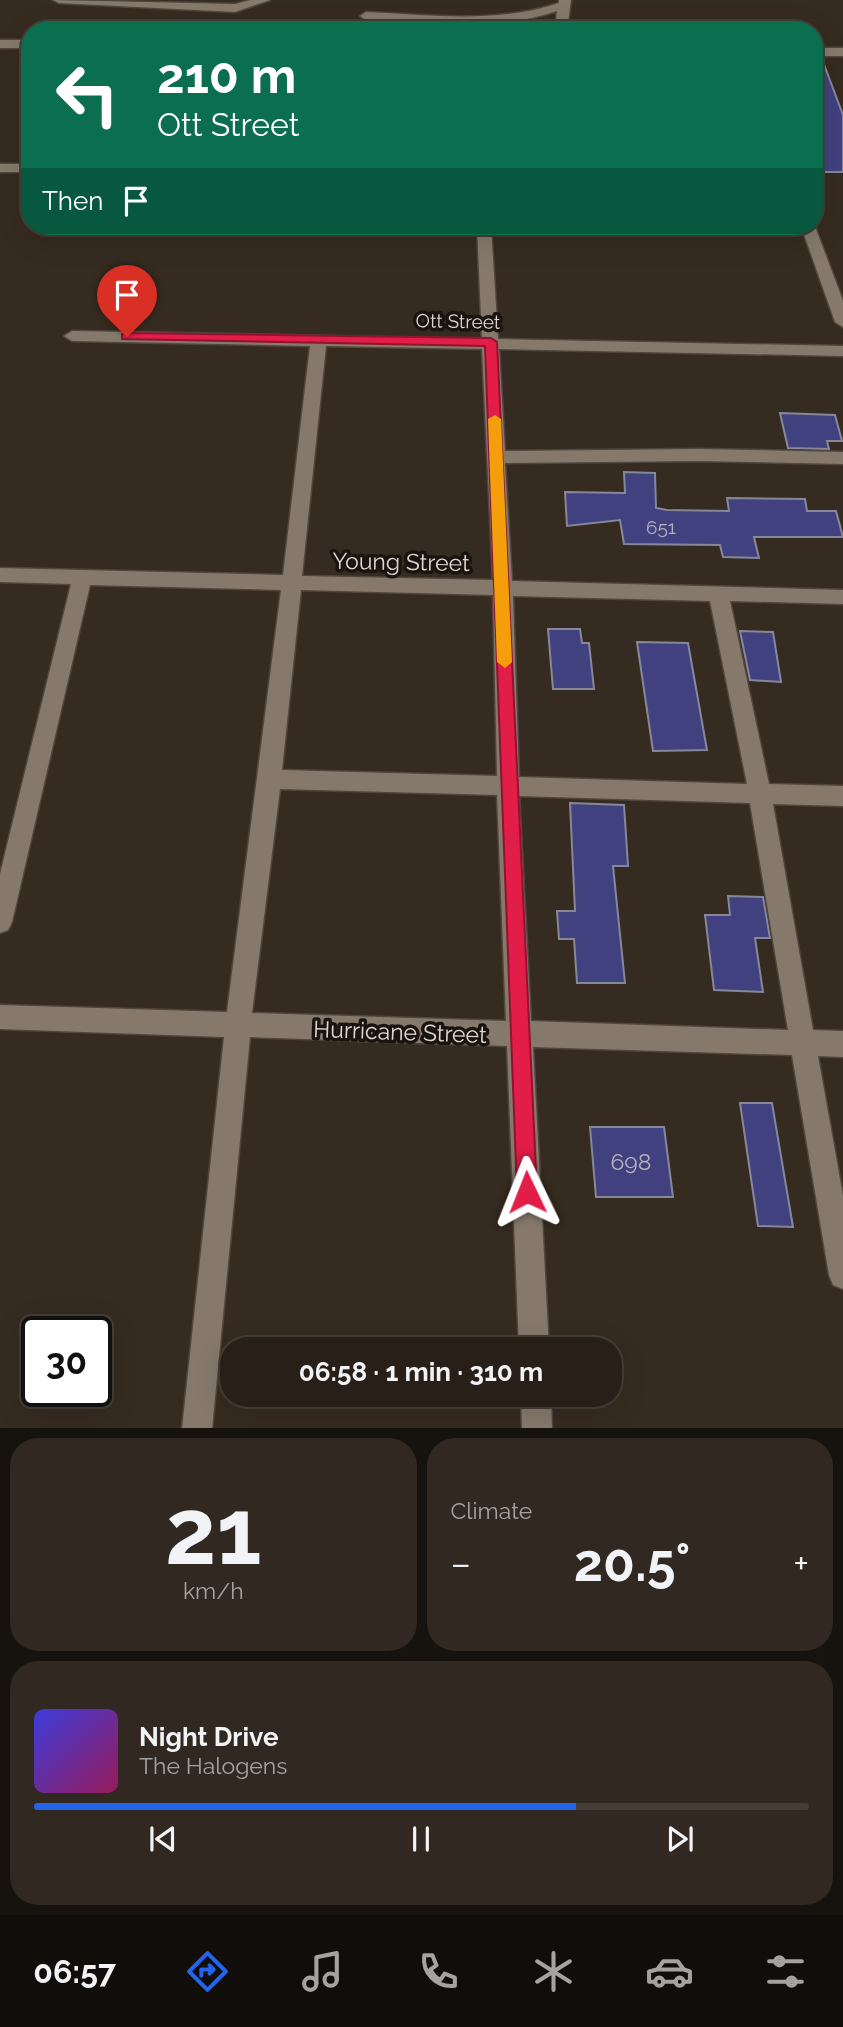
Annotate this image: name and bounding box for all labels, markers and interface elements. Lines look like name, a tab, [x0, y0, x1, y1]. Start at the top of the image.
text: 210 m	[157, 47, 296, 104]
icon: left	[42, 49, 133, 140]
text: Ott Street	[157, 106, 299, 143]
icon: arrive	[117, 182, 155, 220]
text: Then	[42, 186, 103, 216]
pin	[97, 265, 157, 337]
icon: arrive	[108, 276, 146, 314]
street label: Ott Street	[416, 309, 501, 333]
house number: 651	[646, 516, 676, 538]
street label: Young Street	[332, 547, 470, 576]
street label: Hurricane Street	[313, 1015, 487, 1048]
house number: 698	[611, 1148, 652, 1175]
position arrow	[490, 1155, 564, 1229]
speed limit sign: 30	[21, 1316, 112, 1407]
text: 06:58 · 1 min · 310 m	[299, 1357, 543, 1387]
text: 21	[165, 1478, 261, 1585]
text: Climate	[451, 1497, 532, 1524]
text: 20.5°	[574, 1532, 690, 1593]
text: −	[451, 1541, 471, 1586]
text: +	[793, 1541, 809, 1586]
text: km/h	[183, 1577, 244, 1604]
text: Night Drive	[139, 1722, 278, 1752]
text: The Halogens	[139, 1752, 287, 1779]
icon: previous	[144, 1820, 182, 1858]
icon: pause	[402, 1820, 440, 1858]
icon: next	[661, 1820, 699, 1858]
icon: directions	[183, 1947, 232, 1996]
icon: music	[298, 1947, 347, 1996]
icon: phone	[414, 1947, 463, 1996]
icon: climate	[529, 1947, 578, 1996]
icon: car	[645, 1947, 694, 1996]
icon: filters	[761, 1947, 810, 1996]
text: 06:57	[33, 1953, 116, 1990]

